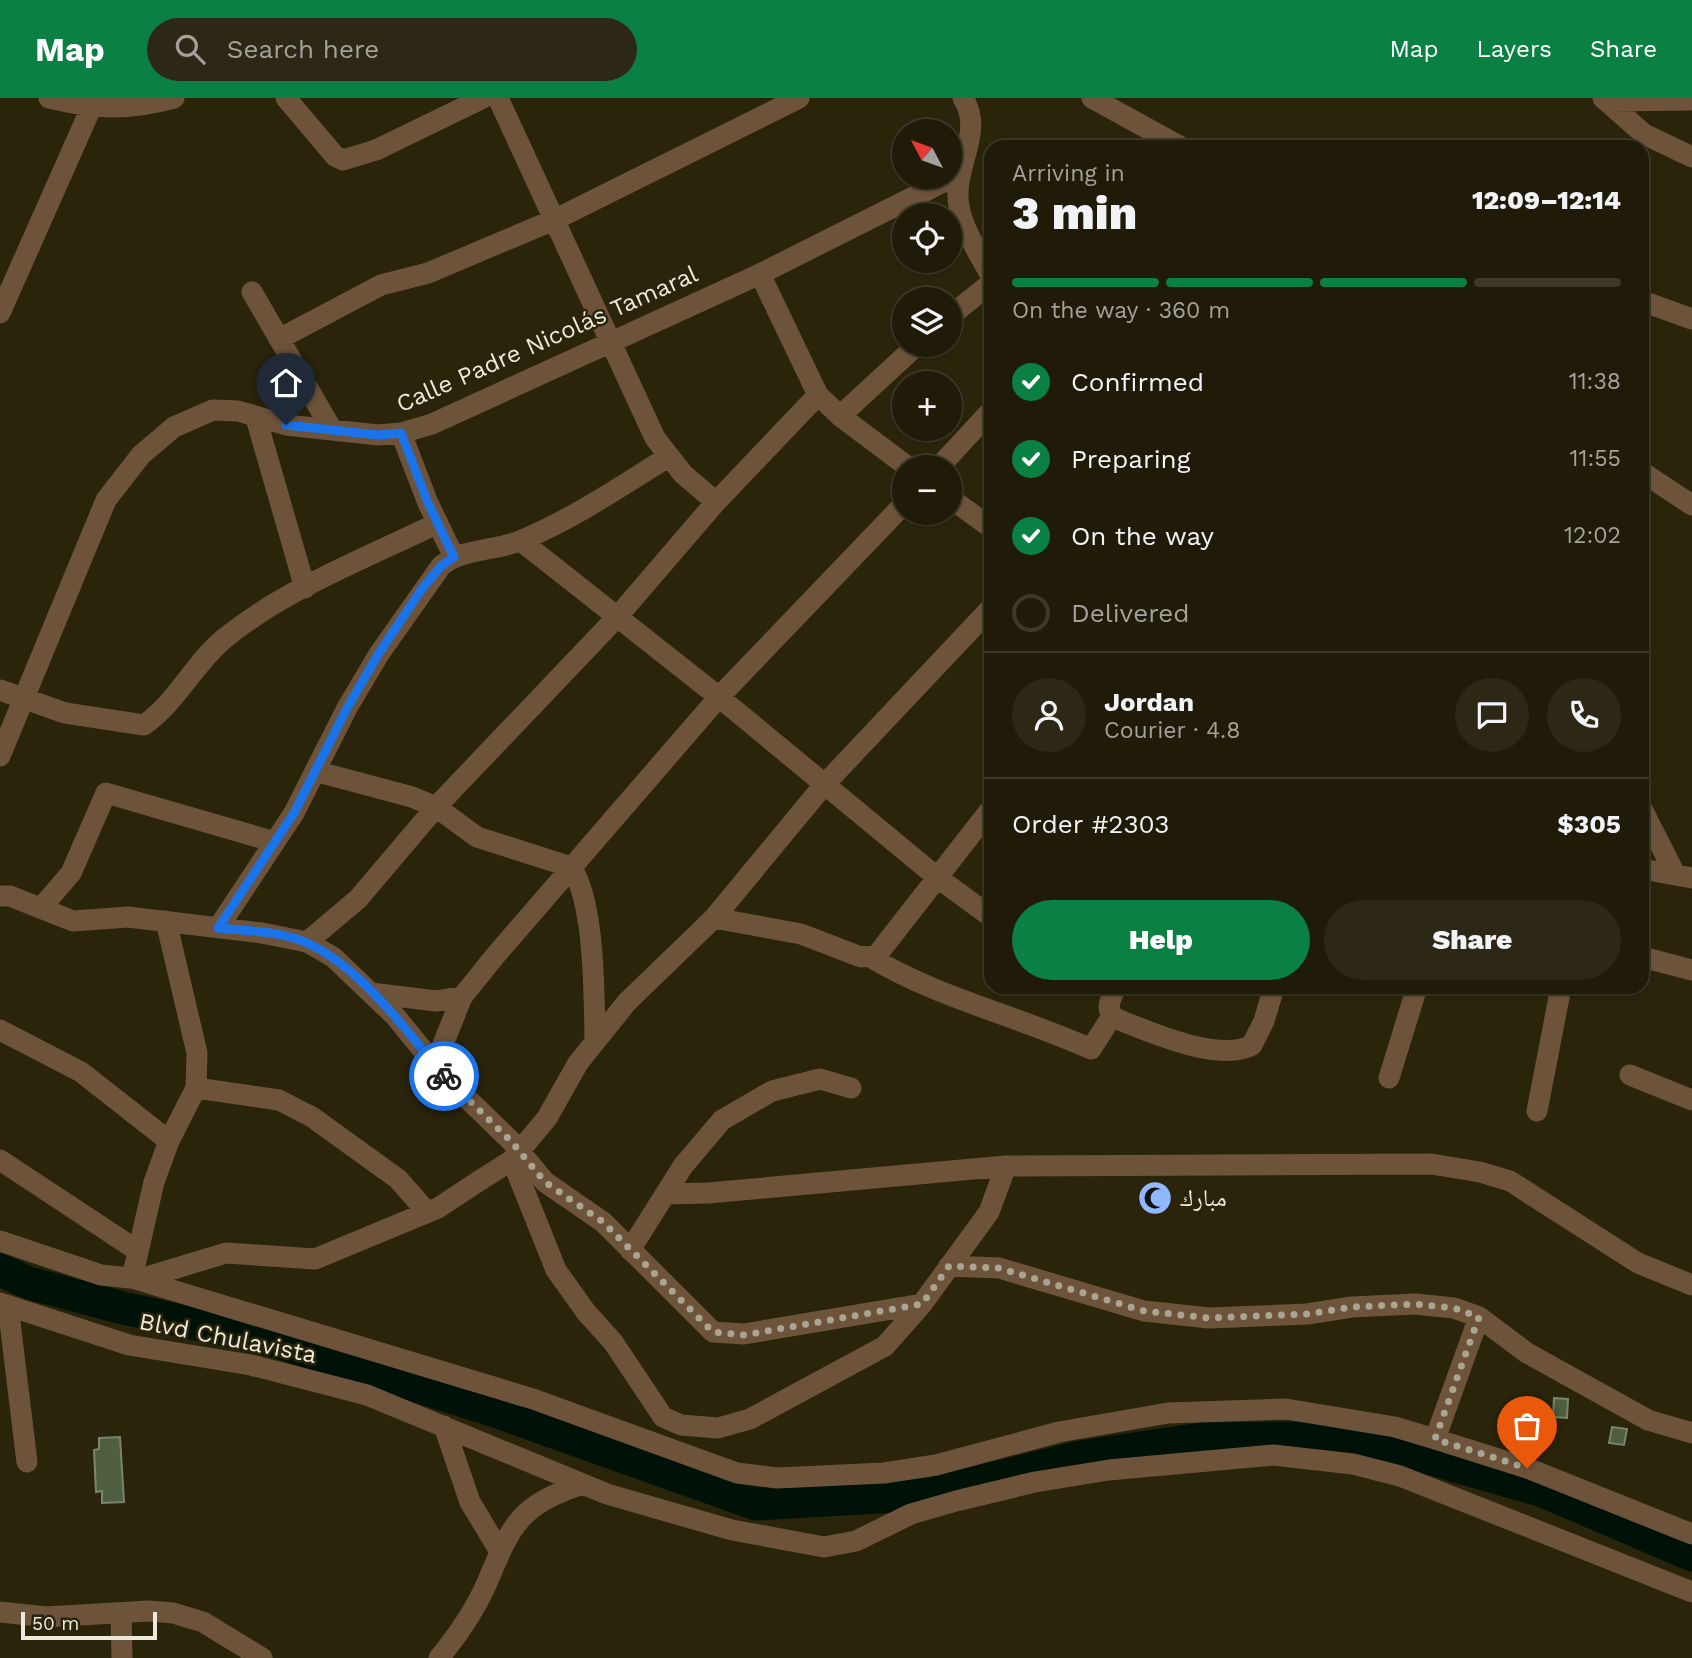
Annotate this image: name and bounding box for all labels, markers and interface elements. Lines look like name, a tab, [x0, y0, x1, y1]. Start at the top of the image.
search box	[147, 18, 637, 81]
text: Map	[35, 30, 105, 69]
icon: search	[171, 30, 209, 68]
text: Search here	[227, 34, 379, 64]
text: Map	[1390, 35, 1438, 63]
text: Layers	[1476, 35, 1552, 63]
text: Share	[1590, 35, 1657, 63]
north arrow	[892, 119, 962, 189]
map controls	[892, 119, 962, 525]
text: Arriving in	[1012, 160, 1125, 187]
text: 12:09–12:14	[1472, 185, 1621, 215]
text: 3 min	[1012, 186, 1137, 240]
button: locate	[892, 203, 962, 273]
street label: Calle Padre Nicolás Tamaral	[392, 259, 703, 418]
button: layers	[892, 287, 962, 357]
text: On the way · 360 m	[1012, 297, 1230, 324]
pin	[256, 353, 316, 425]
icon: check	[1012, 363, 1050, 401]
icon: home	[267, 364, 305, 402]
text: Confirmed	[1071, 367, 1204, 397]
text: 11:38	[1569, 368, 1621, 395]
button: +	[892, 371, 962, 441]
icon: check	[1012, 440, 1050, 478]
text: Preparing	[1071, 444, 1191, 474]
text: 11:55	[1569, 445, 1621, 472]
button: −	[892, 455, 962, 525]
icon: check	[1012, 517, 1050, 555]
text: On the way	[1071, 521, 1214, 551]
text: 12:02	[1564, 522, 1621, 549]
text: Delivered	[1071, 598, 1190, 628]
button: person	[1012, 678, 1086, 752]
button: chat	[1455, 678, 1529, 752]
button: phone	[1547, 678, 1621, 752]
text: Jordan	[1104, 687, 1194, 717]
text: Courier · 4.8	[1104, 717, 1240, 744]
text: Order #2303	[1012, 809, 1169, 839]
text: $305	[1557, 809, 1621, 839]
button: Help	[1012, 900, 1310, 980]
button: Share	[1324, 900, 1621, 980]
courier	[409, 1041, 479, 1111]
icon: bike	[425, 1057, 463, 1095]
mosque icon: مبارك	[1136, 1179, 1174, 1217]
place label: مبارك	[1180, 1184, 1227, 1212]
street label: Blvd Chulavista	[137, 1307, 319, 1369]
pin	[1497, 1396, 1557, 1468]
icon: bag	[1508, 1407, 1546, 1445]
scale bar	[21, 1609, 158, 1641]
text: 50 m	[32, 1612, 79, 1635]

